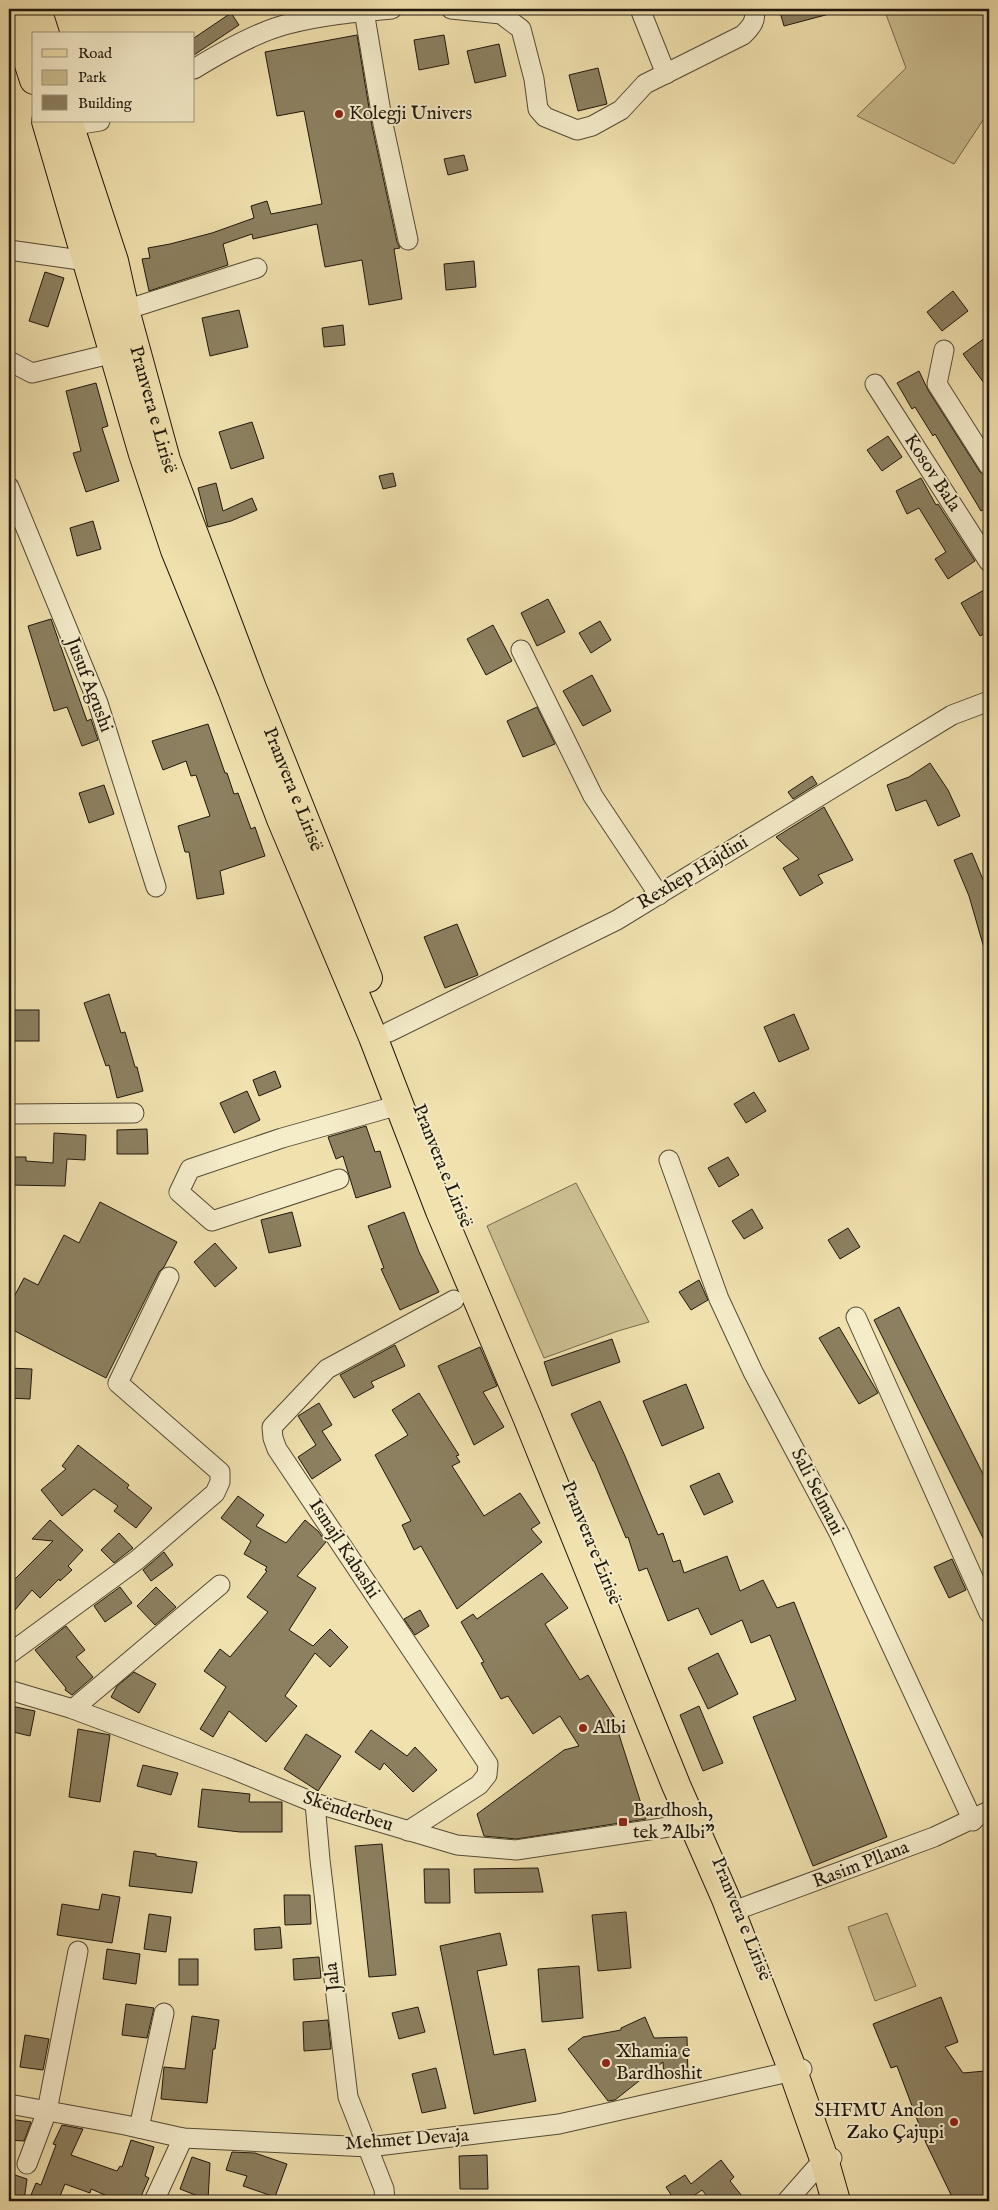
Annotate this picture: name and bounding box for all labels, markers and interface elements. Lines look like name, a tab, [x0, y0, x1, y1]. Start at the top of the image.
legend	[32, 32, 195, 122]
text: Road	[78, 44, 113, 63]
text: Park	[78, 68, 108, 87]
text: Building	[78, 94, 133, 113]
place label: Kolegji Univers	[349, 102, 472, 126]
marker: Kolegji Univers	[333, 108, 345, 120]
street label: Pranvera e Lirisë	[123, 343, 182, 477]
street label: Kosov Bala	[898, 430, 966, 517]
street label: Jusuf Agushi	[59, 632, 118, 736]
street label: Pranvera e Lirisë	[257, 724, 328, 855]
street label: Rexhep Hajdini	[633, 831, 753, 915]
street label: Pranvera e Lirisë	[406, 1101, 478, 1232]
street label: Sali Selmani	[785, 1445, 849, 1539]
street label: Pranvera e Lirisë	[555, 1478, 627, 1609]
street label: Ismajl Kabashi	[303, 1495, 385, 1603]
place label: Albi	[592, 1716, 626, 1740]
marker: Albi	[577, 1722, 589, 1734]
street label: Skënderbeu	[300, 1786, 396, 1838]
place label: Bardhosh, tek "Albi"	[633, 1799, 715, 1845]
marker: Bardhosh, tek "Albi"	[617, 1816, 629, 1828]
street label: Rasim Pllana	[810, 1835, 913, 1894]
street label: Pranvera e Lirisë	[705, 1854, 777, 1985]
street label: Jala	[319, 1961, 347, 1995]
place label: Xhamia e Bardhoshit	[616, 2040, 703, 2086]
marker: Xhamia e Bardhoshit	[600, 2057, 612, 2069]
place label: SHFMU Andon Zako Çajupi	[814, 2099, 944, 2145]
marker: SHFMU Andon Zako Çajupi	[948, 2116, 960, 2128]
street label: Mehmet Devaja	[344, 2124, 470, 2156]

